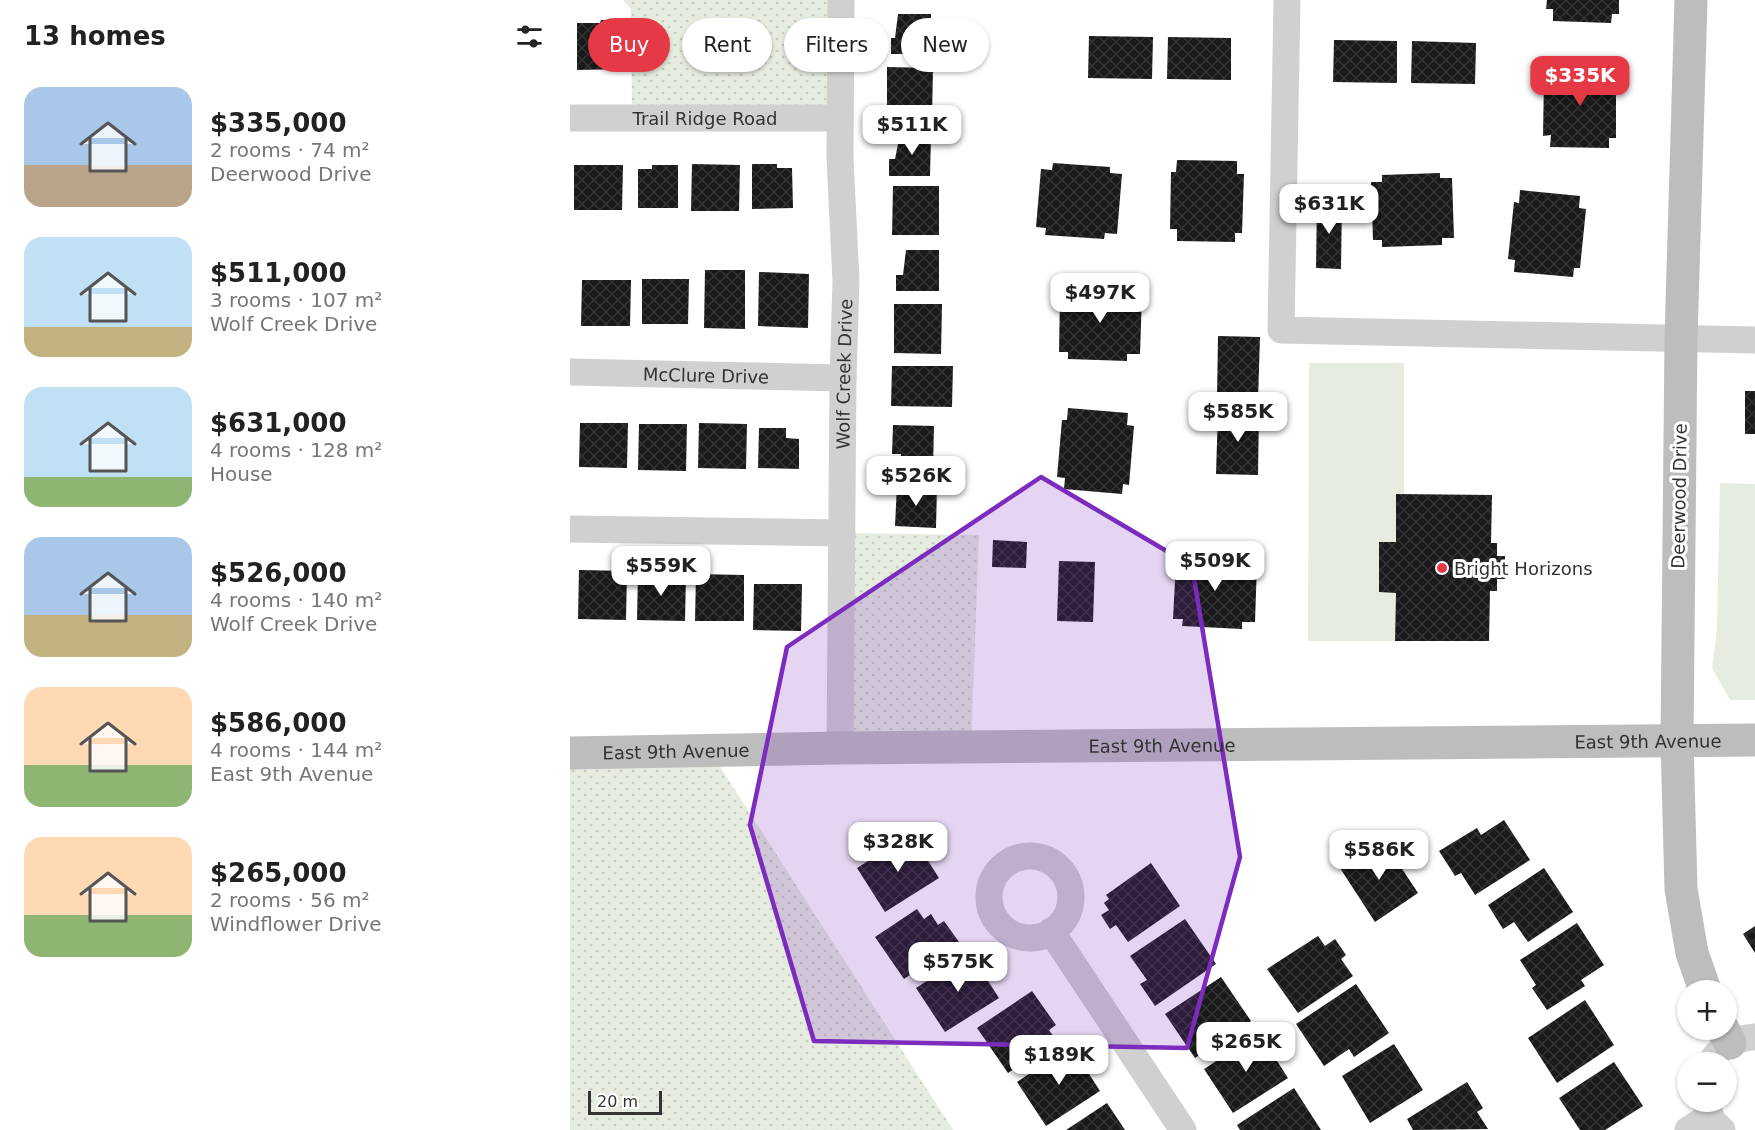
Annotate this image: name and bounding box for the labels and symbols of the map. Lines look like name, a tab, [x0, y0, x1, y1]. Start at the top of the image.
pin: $335K	[1538, 56, 1622, 107]
pin: $511K	[870, 105, 954, 156]
street label: Trail Ridge Road	[632, 108, 777, 129]
pin: $631K	[1287, 184, 1371, 235]
pin: $497K	[1058, 273, 1142, 324]
street label: Wolf Creek Drive	[832, 298, 856, 450]
street label: McClure Drive	[643, 363, 769, 387]
pin: $585K	[1196, 392, 1280, 443]
street label: Deerwood Drive	[1667, 423, 1691, 569]
pin: $526K	[874, 456, 958, 507]
pin: $509K	[1173, 541, 1257, 592]
pin: $559K	[619, 546, 703, 597]
place label: Bright Horizons	[1454, 558, 1593, 579]
marker: Bright Horizons	[1435, 561, 1449, 575]
street label: East 9th Avenue	[1574, 730, 1722, 752]
street label: East 9th Avenue	[1088, 734, 1236, 756]
street label: East 9th Avenue	[602, 739, 750, 763]
pin: $328K	[856, 822, 940, 873]
pin: $586K	[1337, 830, 1421, 881]
pin: $575K	[916, 942, 1000, 993]
pin: $265K	[1204, 1022, 1288, 1073]
pin: $189K	[1017, 1035, 1101, 1086]
scale bar	[588, 1088, 662, 1116]

